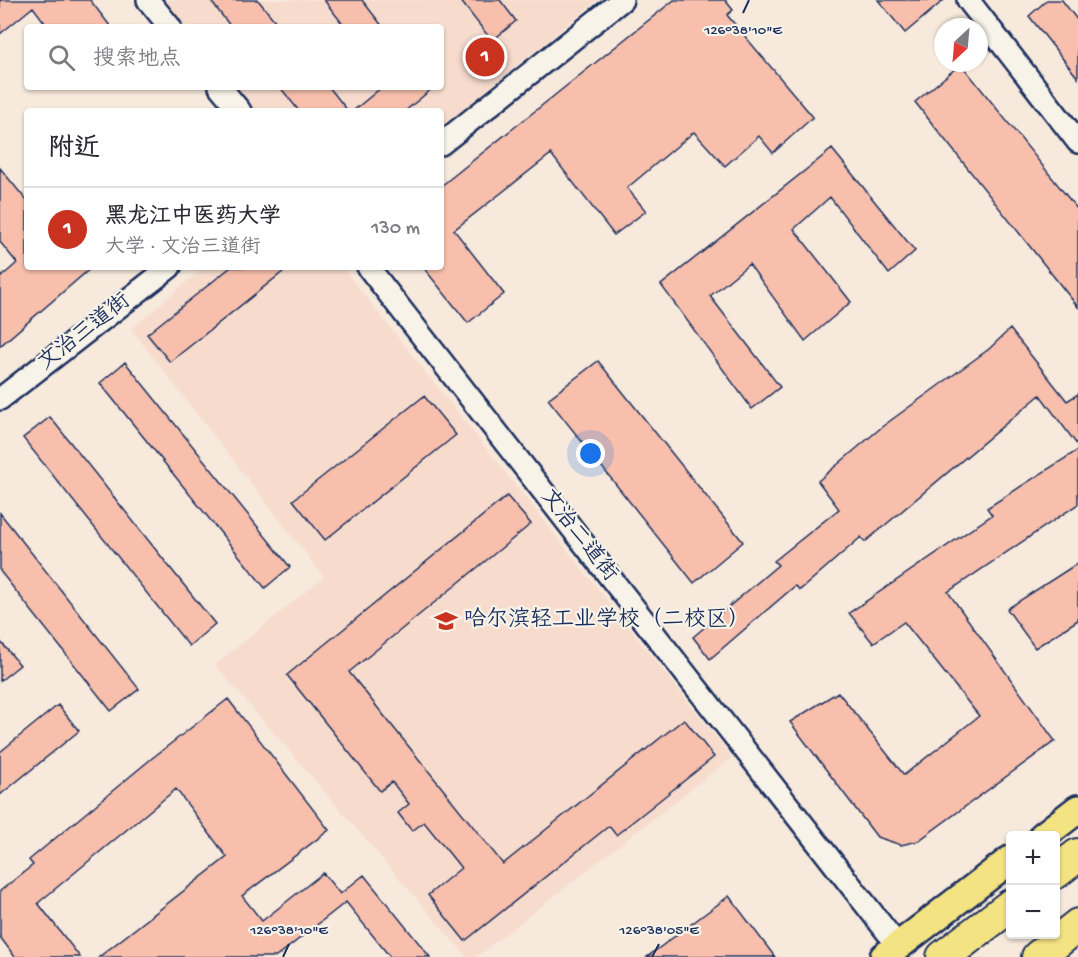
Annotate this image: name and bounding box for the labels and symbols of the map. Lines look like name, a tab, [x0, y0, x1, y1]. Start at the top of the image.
north arrow	[934, 18, 988, 72]
text: 126°38'10"E	[703, 22, 783, 40]
pin: 1	[466, 34, 504, 80]
street label: 文治三道街	[33, 288, 136, 377]
your location	[576, 439, 605, 468]
street label: 文治二道街	[534, 484, 623, 587]
place label: 哈尔滨轻工业学校（二校区）	[464, 606, 750, 634]
school or university icon: 哈尔滨轻工业学校（二校区）	[433, 608, 459, 634]
text: 126°38'10"E	[249, 922, 329, 940]
text: 126°38'05"E	[618, 922, 699, 940]

